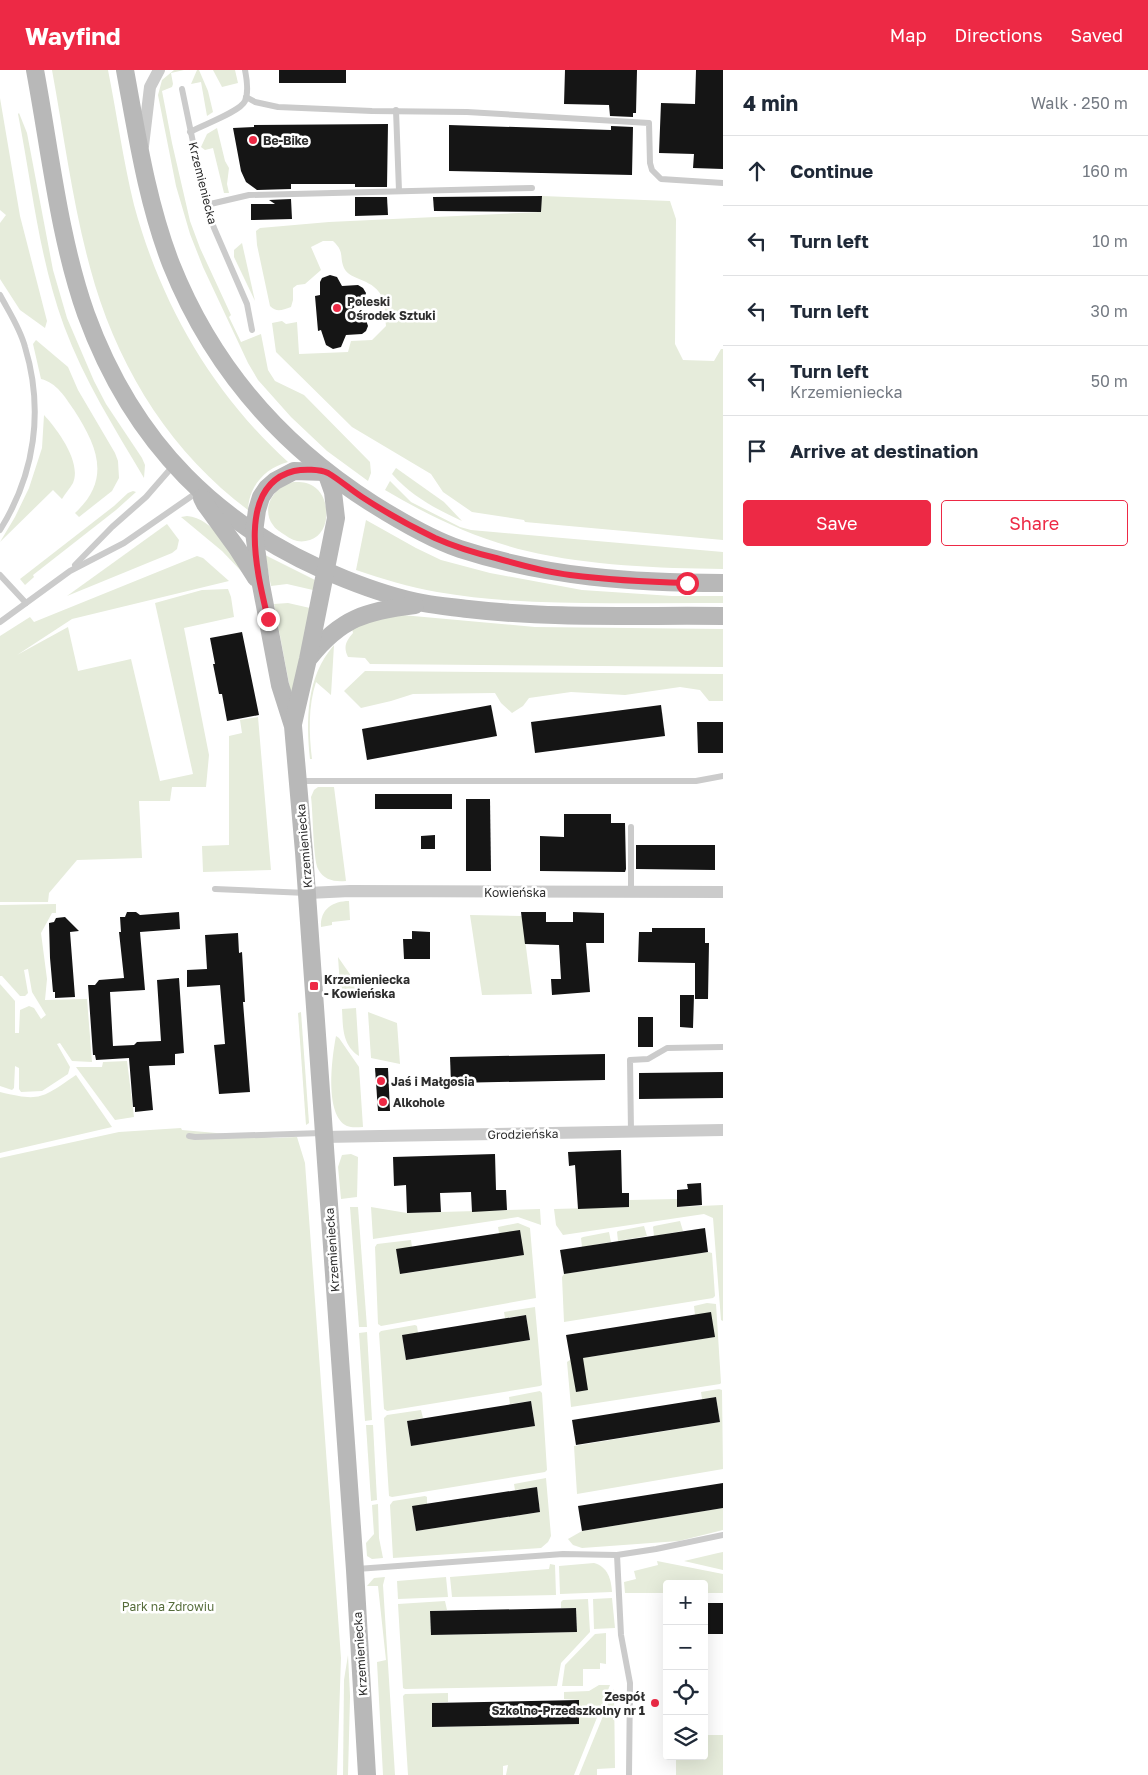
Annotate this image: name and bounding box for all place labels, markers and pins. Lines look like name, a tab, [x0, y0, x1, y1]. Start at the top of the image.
place label: Be-Bike	[263, 133, 309, 148]
marker: Be-Bike	[247, 134, 259, 146]
place label: Poleski Ośrodek Sztuki	[347, 294, 436, 323]
marker: Poleski Ośrodek Sztuki	[331, 302, 343, 314]
place label: Krzemieniecka - Kowieńska	[324, 972, 410, 1001]
marker: Krzemieniecka - Kowieńska	[308, 980, 320, 992]
place label: Jaś i Małgosia	[391, 1074, 475, 1089]
marker: Jaś i Małgosia	[375, 1075, 387, 1087]
place label: Alkohole	[393, 1095, 445, 1110]
marker: Alkohole	[377, 1096, 389, 1108]
place label: Zespół Szkolno-Przedszkolny nr 1	[491, 1689, 645, 1718]
marker: Zespół Szkolno-Przedszkolny nr 1	[649, 1697, 661, 1709]

